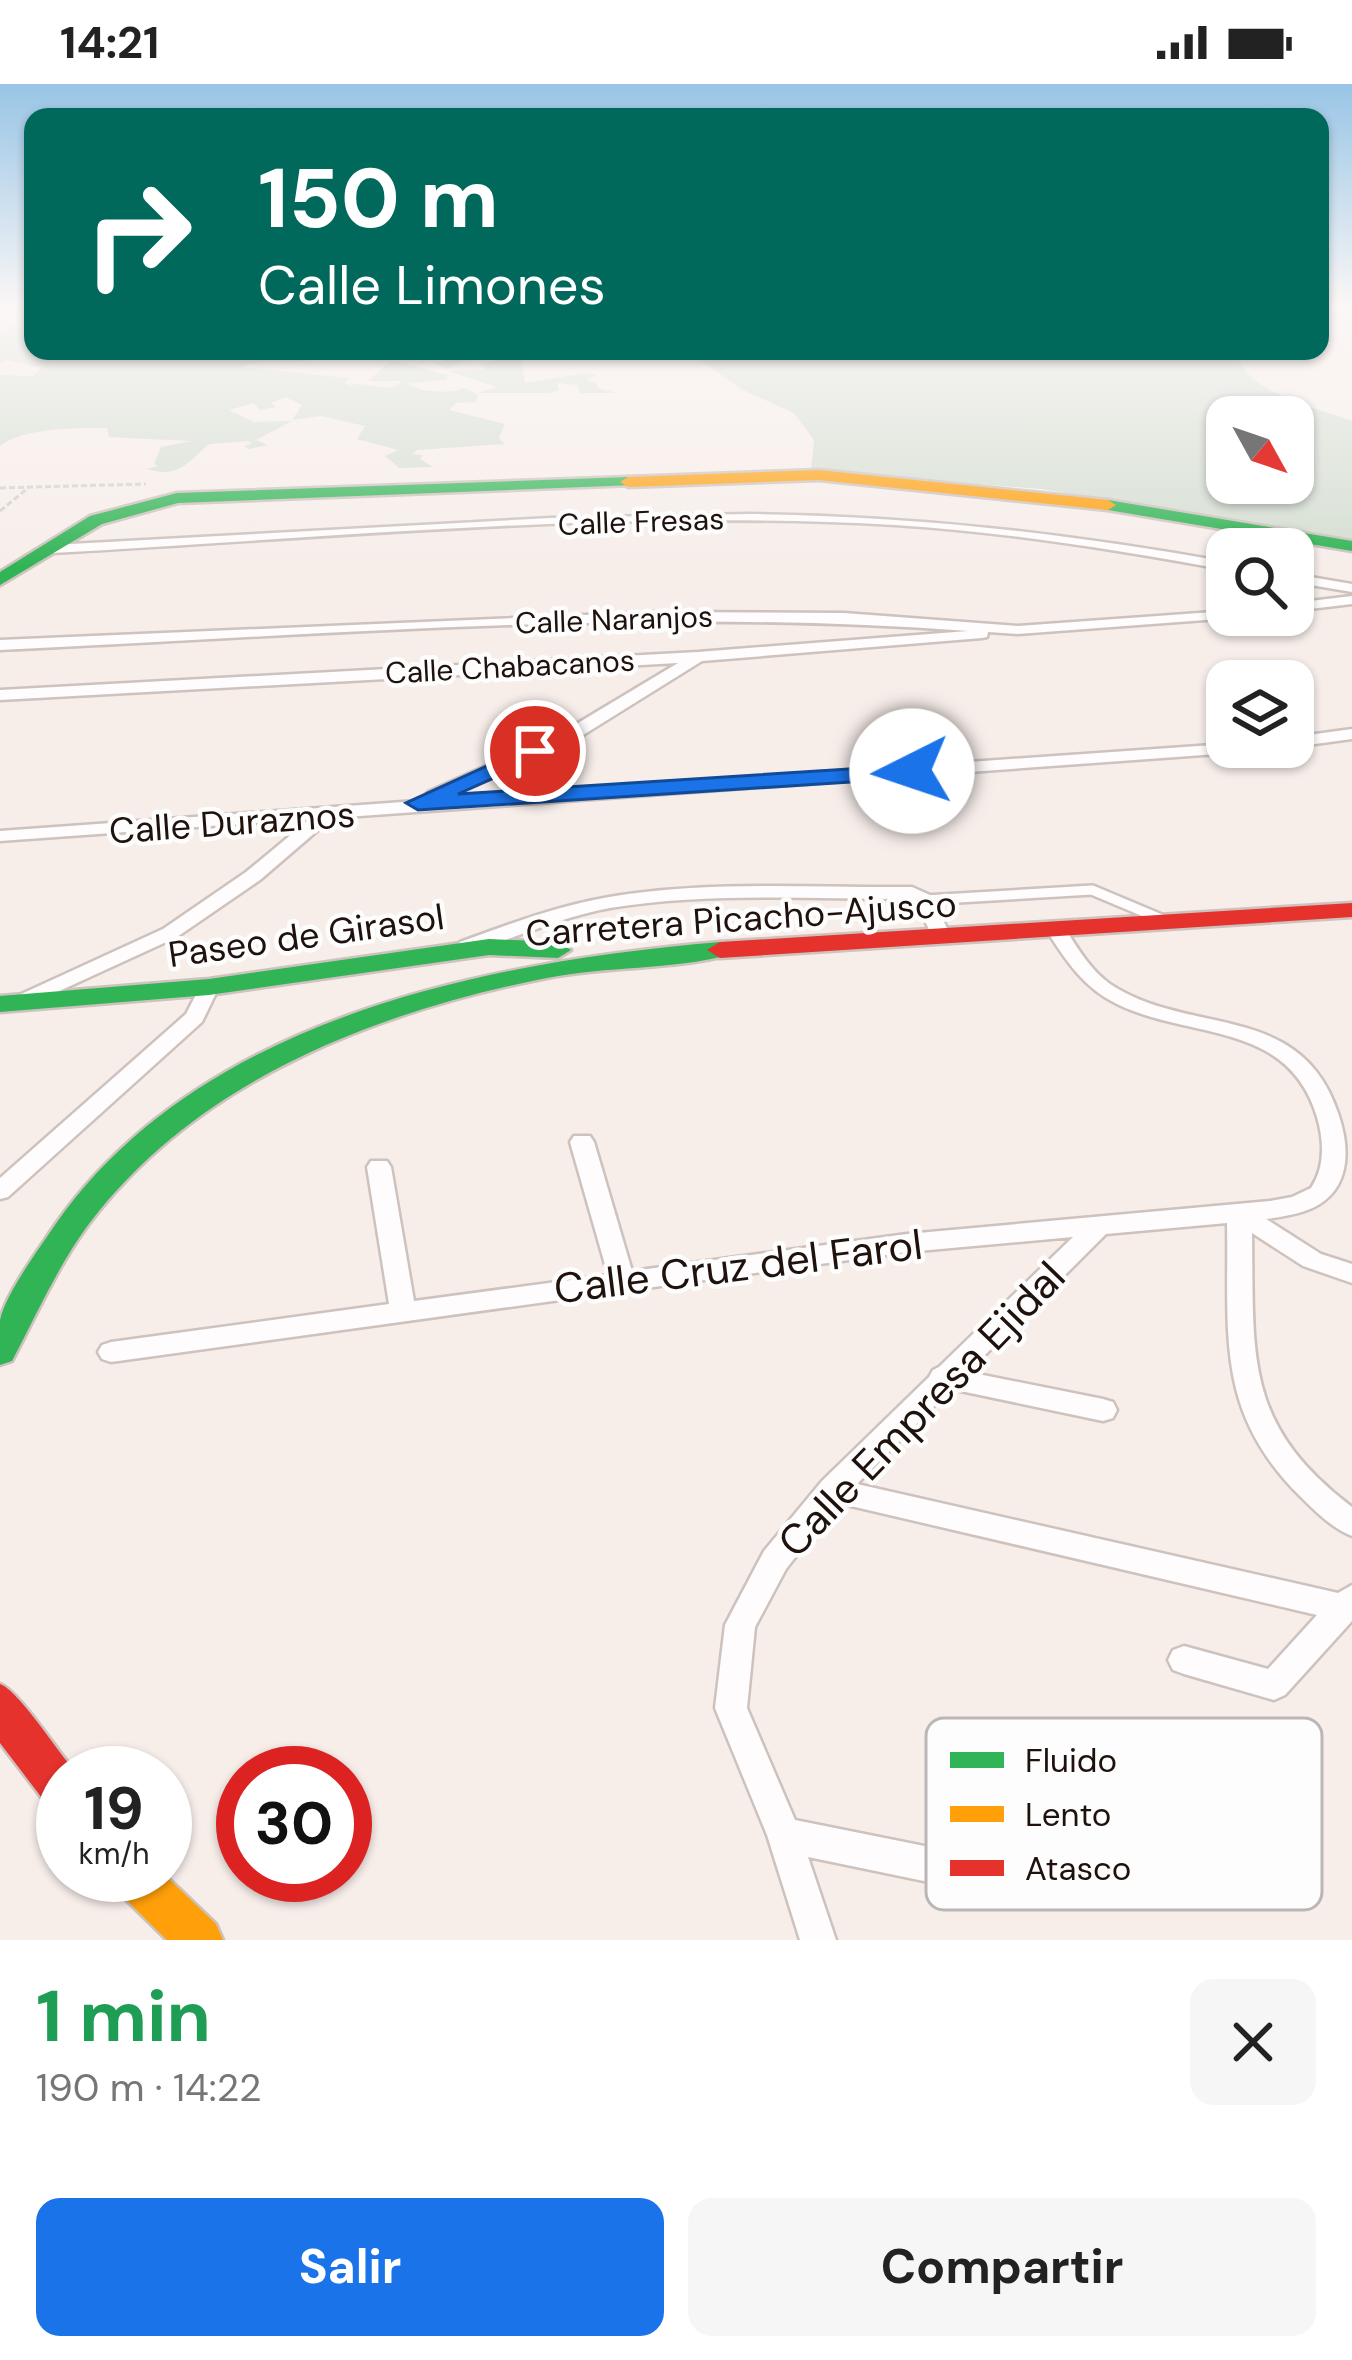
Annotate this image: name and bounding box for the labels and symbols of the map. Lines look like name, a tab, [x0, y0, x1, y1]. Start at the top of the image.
north arrow	[1206, 396, 1314, 504]
street label: Calle Fresas	[557, 499, 725, 544]
street label: Calle Naranjos	[514, 597, 714, 642]
street label: Calle Chabacanos	[384, 640, 636, 693]
pin	[484, 700, 586, 802]
position arrow	[849, 708, 975, 834]
street label: Calle Duraznos	[108, 790, 357, 855]
street label: Carretera Picacho-Ajusco	[524, 880, 958, 957]
street label: Paseo de Girasol	[165, 893, 447, 978]
street label: Calle Cruz del Farol	[551, 1217, 925, 1316]
street label: Calle Empresa Ejidal	[766, 1250, 1077, 1569]
legend	[926, 1718, 1322, 1910]
text: Fluido	[1025, 1739, 1117, 1782]
speed limit sign: 30	[216, 1746, 372, 1902]
text: Lento	[1025, 1793, 1111, 1836]
text: Atasco	[1025, 1847, 1131, 1890]

